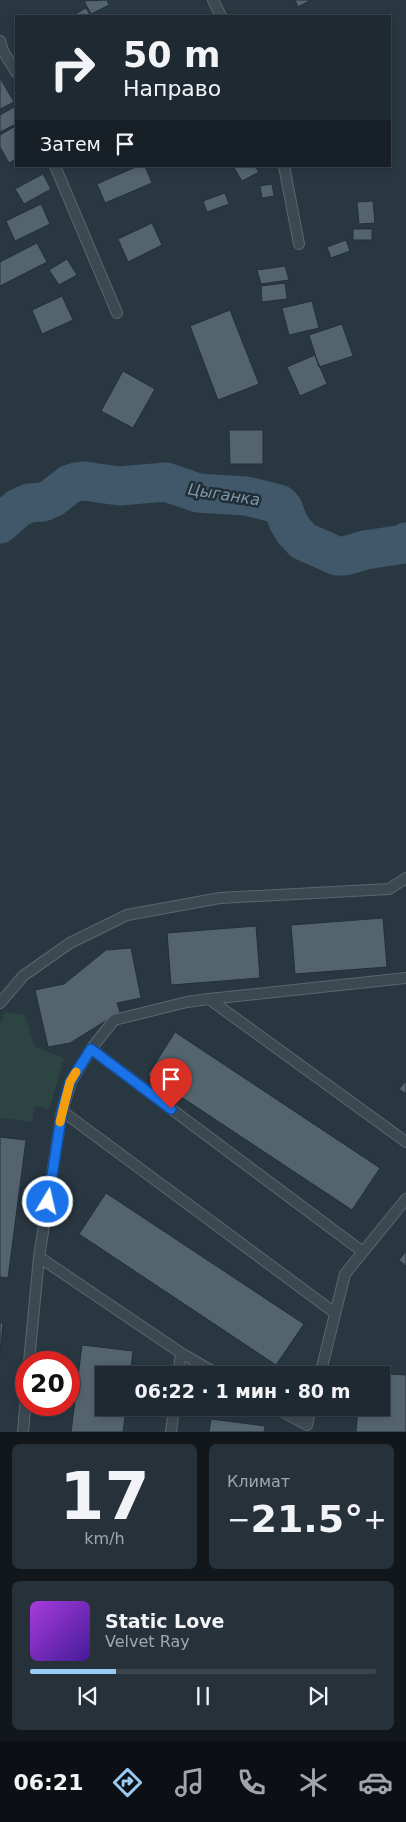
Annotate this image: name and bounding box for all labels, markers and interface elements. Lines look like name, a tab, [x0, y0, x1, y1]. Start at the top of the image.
icon: right	[40, 35, 105, 100]
text: 50 m	[123, 35, 220, 75]
text: Направо	[123, 76, 221, 101]
icon: arrive	[111, 130, 139, 158]
text: Затем	[40, 133, 101, 155]
water label: Цыганка	[186, 479, 262, 510]
pin	[150, 1058, 192, 1109]
icon: arrive	[157, 1065, 185, 1093]
position arrow	[21, 1175, 73, 1227]
speed limit sign: 20	[15, 1351, 80, 1416]
text: 06:22 · 1 мин · 80 m	[134, 1380, 351, 1402]
text: 17	[59, 1459, 150, 1534]
text: Климат	[227, 1472, 290, 1491]
text: 21.5°	[250, 1497, 363, 1541]
text: −	[227, 1503, 250, 1536]
text: +	[363, 1503, 387, 1536]
text: km/h	[84, 1529, 125, 1548]
text: Static Love	[105, 1610, 225, 1632]
text: Velvet Ray	[105, 1632, 190, 1651]
icon: previous	[74, 1682, 102, 1710]
icon: pause	[189, 1682, 217, 1710]
icon: next	[304, 1682, 332, 1710]
icon: directions	[110, 1765, 145, 1800]
icon: music	[172, 1765, 207, 1800]
icon: phone	[234, 1765, 269, 1800]
icon: climate	[296, 1765, 331, 1800]
icon: car	[358, 1765, 393, 1800]
text: 06:21	[13, 1770, 83, 1795]

